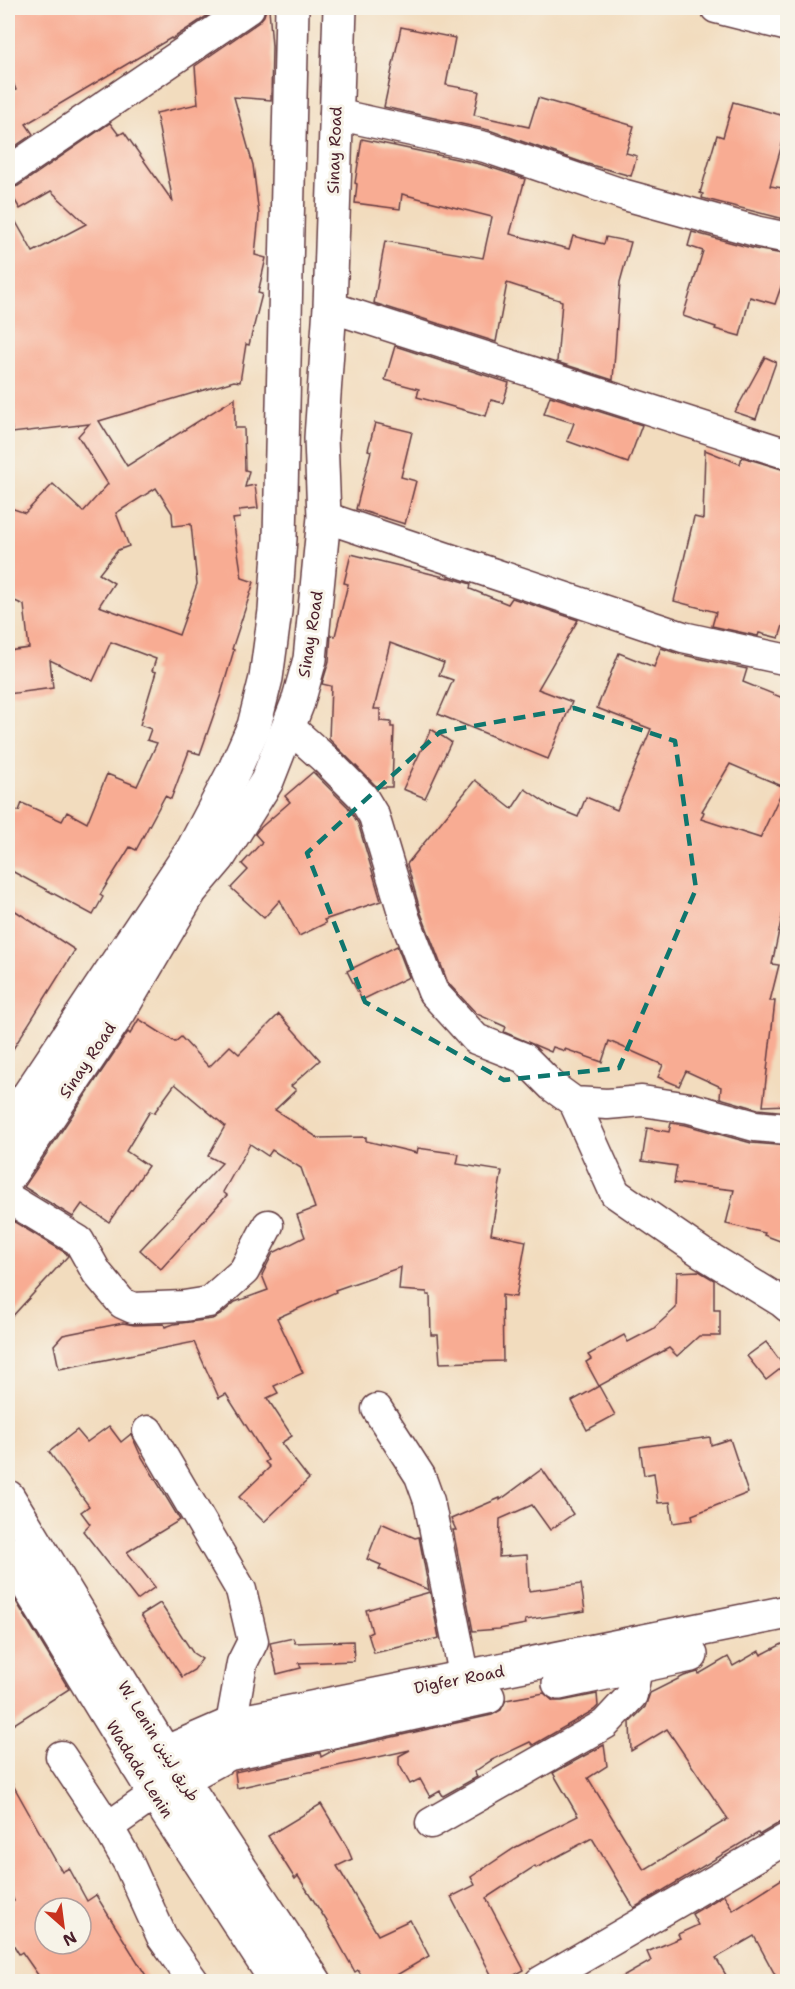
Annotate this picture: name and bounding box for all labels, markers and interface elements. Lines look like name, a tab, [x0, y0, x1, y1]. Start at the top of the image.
street label: Sinay Road	[322, 106, 347, 194]
street label: Sinay Road	[293, 589, 328, 679]
street label: Sinay Road	[54, 1018, 121, 1102]
street label: Digfer Road	[412, 1660, 506, 1699]
street label: W. Lenin طريق لينين	[113, 1677, 204, 1806]
street label: Wadada Lenin	[101, 1717, 178, 1822]
north arrow	[33, 1896, 93, 1956]
text: N	[59, 1927, 80, 1951]

